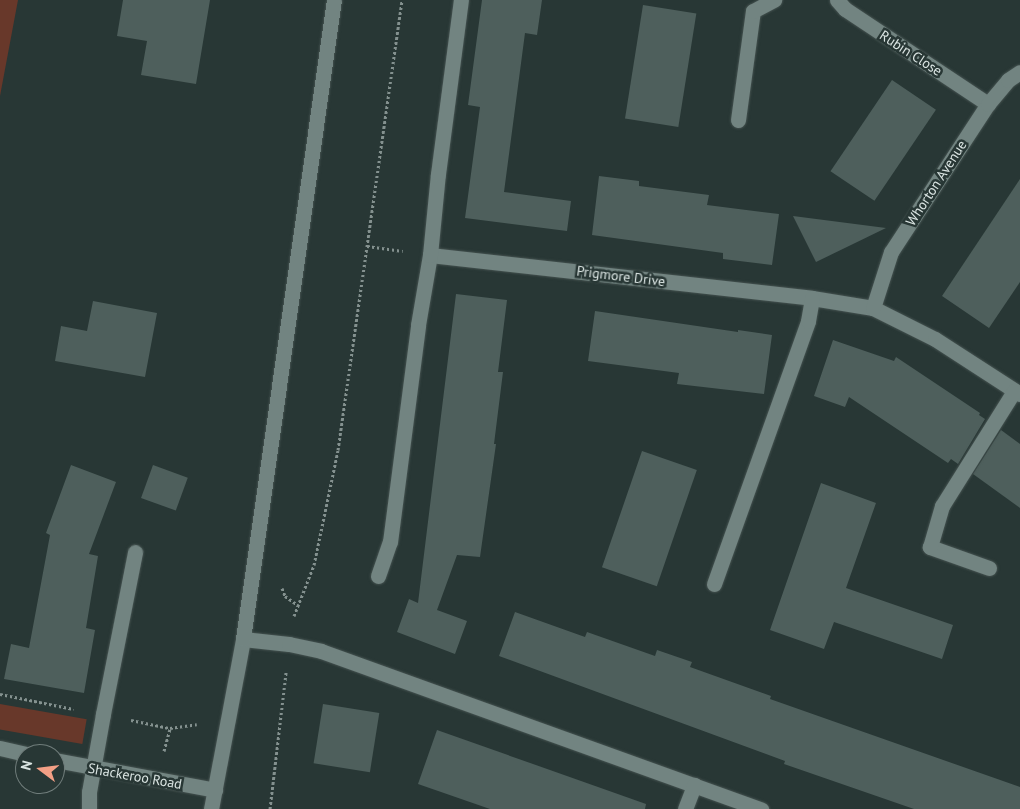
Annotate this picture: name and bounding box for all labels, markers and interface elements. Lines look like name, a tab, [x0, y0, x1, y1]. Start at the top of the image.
street label: Rubin Close	[877, 27, 945, 79]
street label: Whorton Avenue	[902, 137, 970, 229]
street label: Prigmore Drive	[576, 262, 666, 290]
north arrow	[15, 744, 65, 794]
text: N	[17, 759, 36, 772]
street label: Shackeroo Road	[87, 759, 183, 793]

